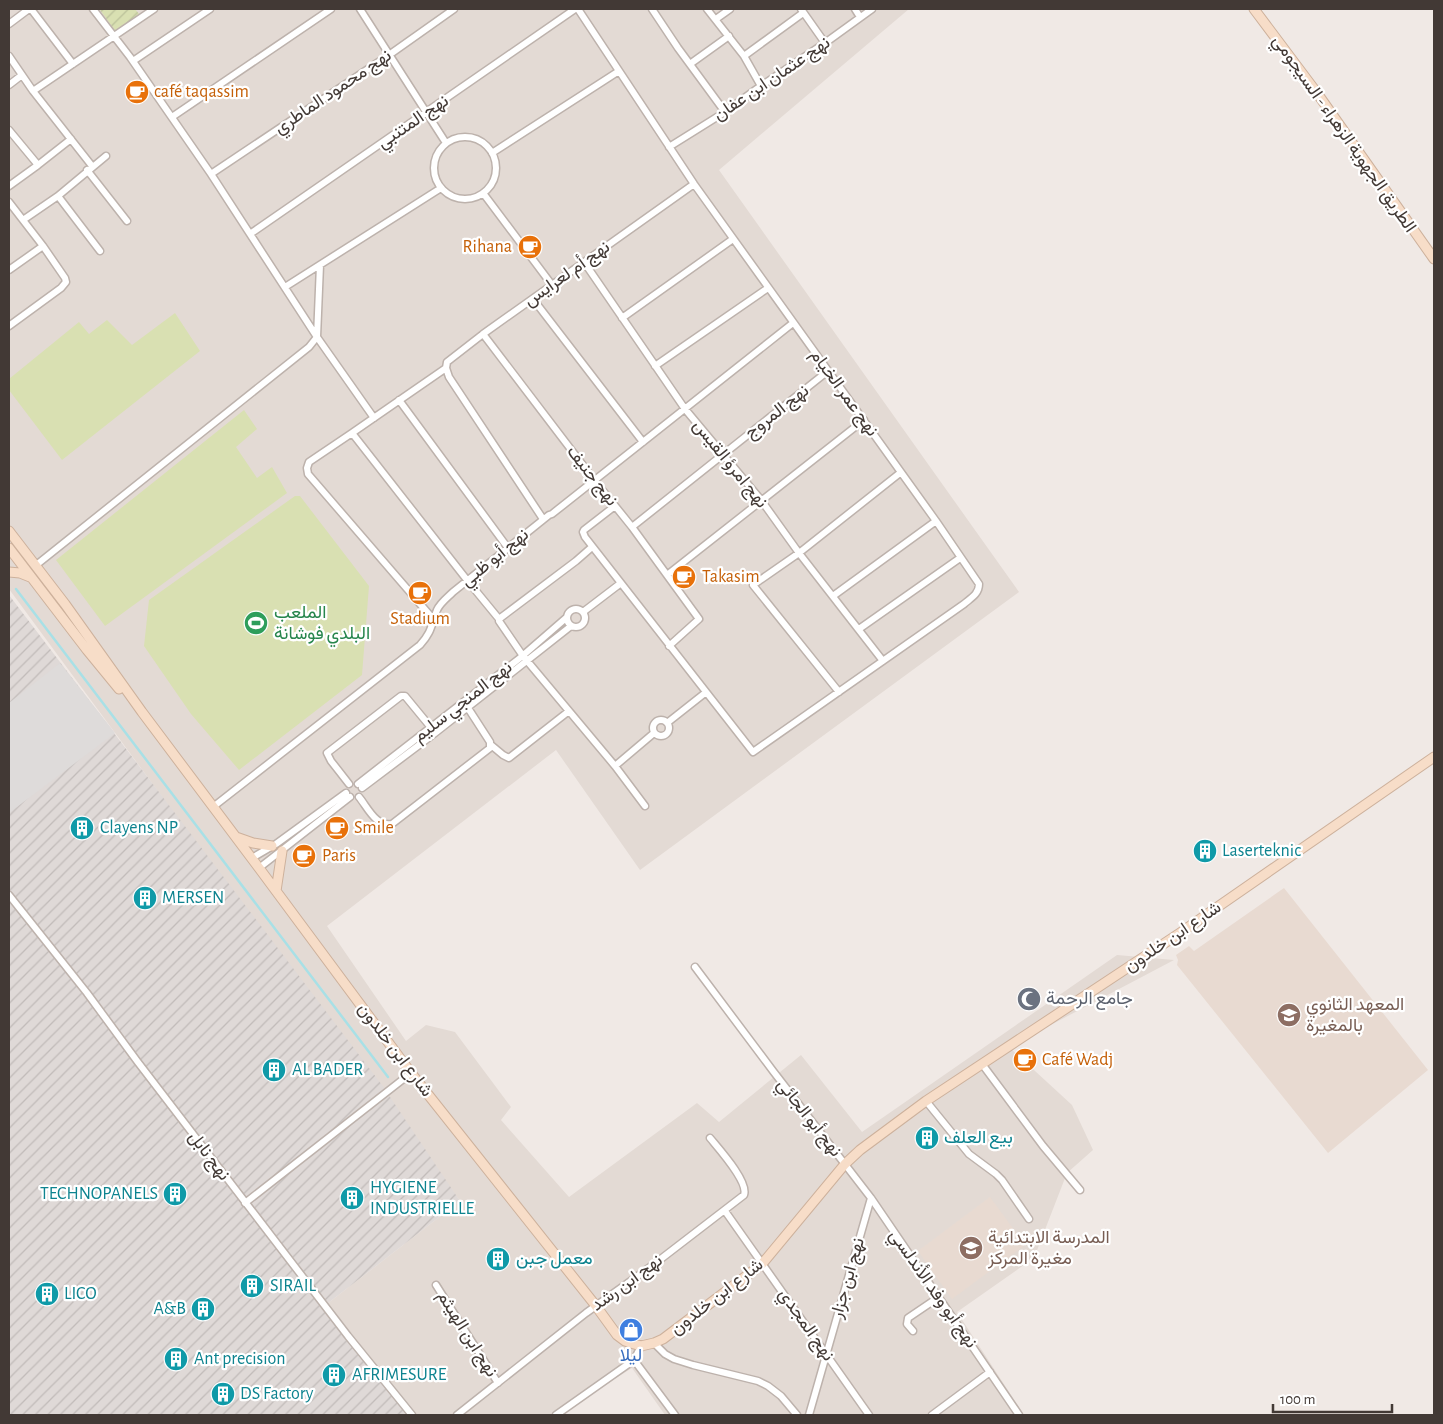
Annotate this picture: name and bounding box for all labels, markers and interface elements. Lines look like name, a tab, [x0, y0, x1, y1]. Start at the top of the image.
street label: الطريق الجهوية الزهراء - السيجومي	[1265, 32, 1419, 239]
street label: نهج عثمان ابن عفان	[711, 33, 835, 126]
street label: نهج محمود الماطري	[271, 46, 398, 142]
cafe icon: café taqassim	[124, 79, 150, 105]
place label: café taqassim	[154, 83, 249, 101]
street label: نهج المتنبي	[374, 92, 455, 156]
cafe icon: Rihana	[517, 234, 543, 260]
street label: نهج أم لعرايس	[520, 236, 614, 312]
place label: Rihana	[463, 238, 512, 256]
street label: نهج عمر الخيام	[805, 346, 881, 441]
street label: نهج المروج	[742, 382, 814, 444]
street label: نهج امرؤ القيس	[687, 416, 771, 513]
street label: نهج جنيف	[562, 443, 621, 511]
street label: نهج أبو ظبي	[457, 524, 535, 594]
cafe icon: Takasim	[671, 564, 697, 590]
place label: Takasim	[702, 568, 760, 586]
cafe icon: Stadium	[407, 580, 433, 606]
place label: الملعب البلدي فوشانة	[274, 604, 370, 648]
sports icon: الملعب البلدي فوشانة	[243, 610, 269, 636]
place label: Stadium	[390, 610, 450, 628]
street label: نهج المنجي سليم	[410, 658, 519, 750]
building icon: Clayens NP	[69, 815, 95, 841]
cafe icon: Smile	[324, 815, 350, 841]
place label: Clayens NP	[100, 819, 178, 837]
place label: Smile	[354, 819, 394, 837]
building icon: Laserteknic	[1192, 838, 1218, 864]
place label: Laserteknic	[1222, 842, 1301, 860]
cafe icon: Paris	[291, 843, 317, 869]
place label: Paris	[322, 847, 356, 865]
building icon: MERSEN	[132, 885, 158, 911]
place label: MERSEN	[162, 889, 224, 907]
street label: شارع ابن خلدون	[1121, 898, 1226, 977]
mosque icon: جامع الرحمة	[1016, 986, 1042, 1012]
place label: جامع الرحمة	[1046, 990, 1133, 1010]
place label: المعهد الثانوي بالمغيرة	[1306, 996, 1404, 1036]
street label: شارع ابن خلدون	[352, 1000, 436, 1101]
school or university icon: المعهد الثانوي بالمغيرة	[1276, 1002, 1302, 1028]
cafe icon: Café Wadj	[1012, 1047, 1038, 1073]
place label: Café Wadj	[1042, 1051, 1113, 1069]
building icon: AL BADER	[261, 1057, 287, 1083]
place label: AL BADER	[292, 1061, 363, 1079]
street label: نهج أبو الجائي	[769, 1074, 846, 1163]
building icon: بيع العلف	[914, 1125, 940, 1151]
street label: نهج نابل	[183, 1128, 233, 1185]
place label: بيع العلف	[944, 1129, 1013, 1149]
place label: HYGIENE INDUSTRIELLE	[370, 1179, 475, 1218]
building icon: TECHNOPANELS	[162, 1181, 188, 1207]
place label: TECHNOPANELS	[40, 1185, 158, 1203]
building icon: HYGIENE INDUSTRIELLE	[339, 1185, 365, 1211]
street label: نهج أبو وفد الأندلسي	[881, 1225, 982, 1354]
place label: المدرسة الابتدائية مغيرة المركز	[987, 1229, 1110, 1269]
school or university icon: المدرسة الابتدائية مغيرة المركز	[958, 1235, 984, 1261]
street label: نهج ابن جزار	[828, 1236, 870, 1322]
building icon: معمل جبن	[485, 1246, 511, 1272]
place label: معمل جبن	[516, 1250, 593, 1269]
street label: نهج ابن رشد	[588, 1251, 667, 1316]
street label: شارع ابن خلدون	[667, 1255, 768, 1340]
building icon: SIRAIL	[239, 1273, 265, 1299]
place label: SIRAIL	[270, 1277, 317, 1295]
building icon: LICO	[34, 1281, 60, 1307]
place label: LICO	[64, 1285, 97, 1303]
street label: نهج المجدي	[771, 1286, 837, 1367]
street label: نهج ابن الهيثم	[432, 1288, 500, 1381]
building icon: A&B	[190, 1296, 216, 1322]
place label: A&B	[153, 1300, 186, 1318]
shop icon: ليلا	[618, 1317, 644, 1343]
building icon: Ant precision	[163, 1346, 189, 1372]
place label: ليلا	[620, 1347, 642, 1365]
place label: Ant precision	[194, 1350, 286, 1368]
building icon: AFRIMESURE	[321, 1362, 347, 1388]
place label: AFRIMESURE	[352, 1366, 447, 1384]
building icon: DS Factory	[210, 1381, 236, 1407]
scale bar	[1273, 1382, 1392, 1414]
place label: DS Factory	[240, 1385, 314, 1403]
text: 100 m	[1280, 1392, 1315, 1407]

